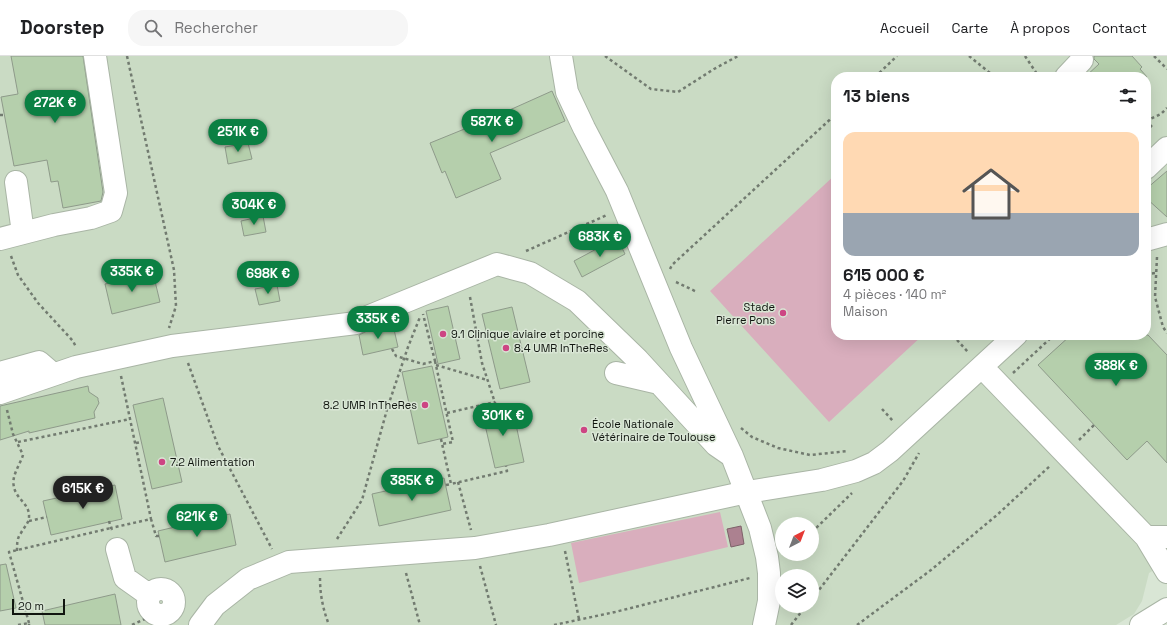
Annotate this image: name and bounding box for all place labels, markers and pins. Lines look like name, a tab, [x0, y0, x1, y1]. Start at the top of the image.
pin: 272K €	[22, 90, 88, 124]
pin: 587K €	[459, 109, 525, 143]
pin: 251K €	[205, 119, 271, 153]
pin: 304K €	[221, 192, 287, 226]
pin: 683K €	[567, 224, 633, 258]
pin: 335K €	[99, 259, 165, 293]
pin: 698K €	[235, 261, 301, 295]
place label: Stade Pierre Pons	[716, 300, 775, 327]
pin: 335K €	[345, 306, 411, 340]
marker: Stade Pierre Pons	[778, 308, 788, 318]
place label: 9.1 Clinique aviaire et porcine	[451, 327, 604, 341]
marker: 9.1 Clinique aviaire et porcine	[438, 329, 448, 339]
place label: 8.4 UMR InTheRes	[514, 341, 609, 355]
marker: 8.4 UMR InTheRes	[501, 343, 511, 353]
pin: 388K €	[1083, 353, 1149, 387]
place label: 8.2 UMR InTheRes	[323, 398, 417, 412]
marker: 8.2 UMR InTheRes	[420, 400, 430, 410]
pin: 301K €	[470, 403, 536, 437]
place label: École Nationale Vétérinaire de Toulouse	[592, 417, 716, 444]
marker: École Nationale Vétérinaire de Toulouse	[579, 425, 589, 435]
place label: 7.2 Alimentation	[170, 455, 255, 469]
marker: 7.2 Alimentation	[157, 457, 167, 467]
pin: 385K €	[379, 468, 445, 502]
pin: 615K €	[50, 476, 116, 510]
pin: 621K €	[164, 504, 230, 538]

